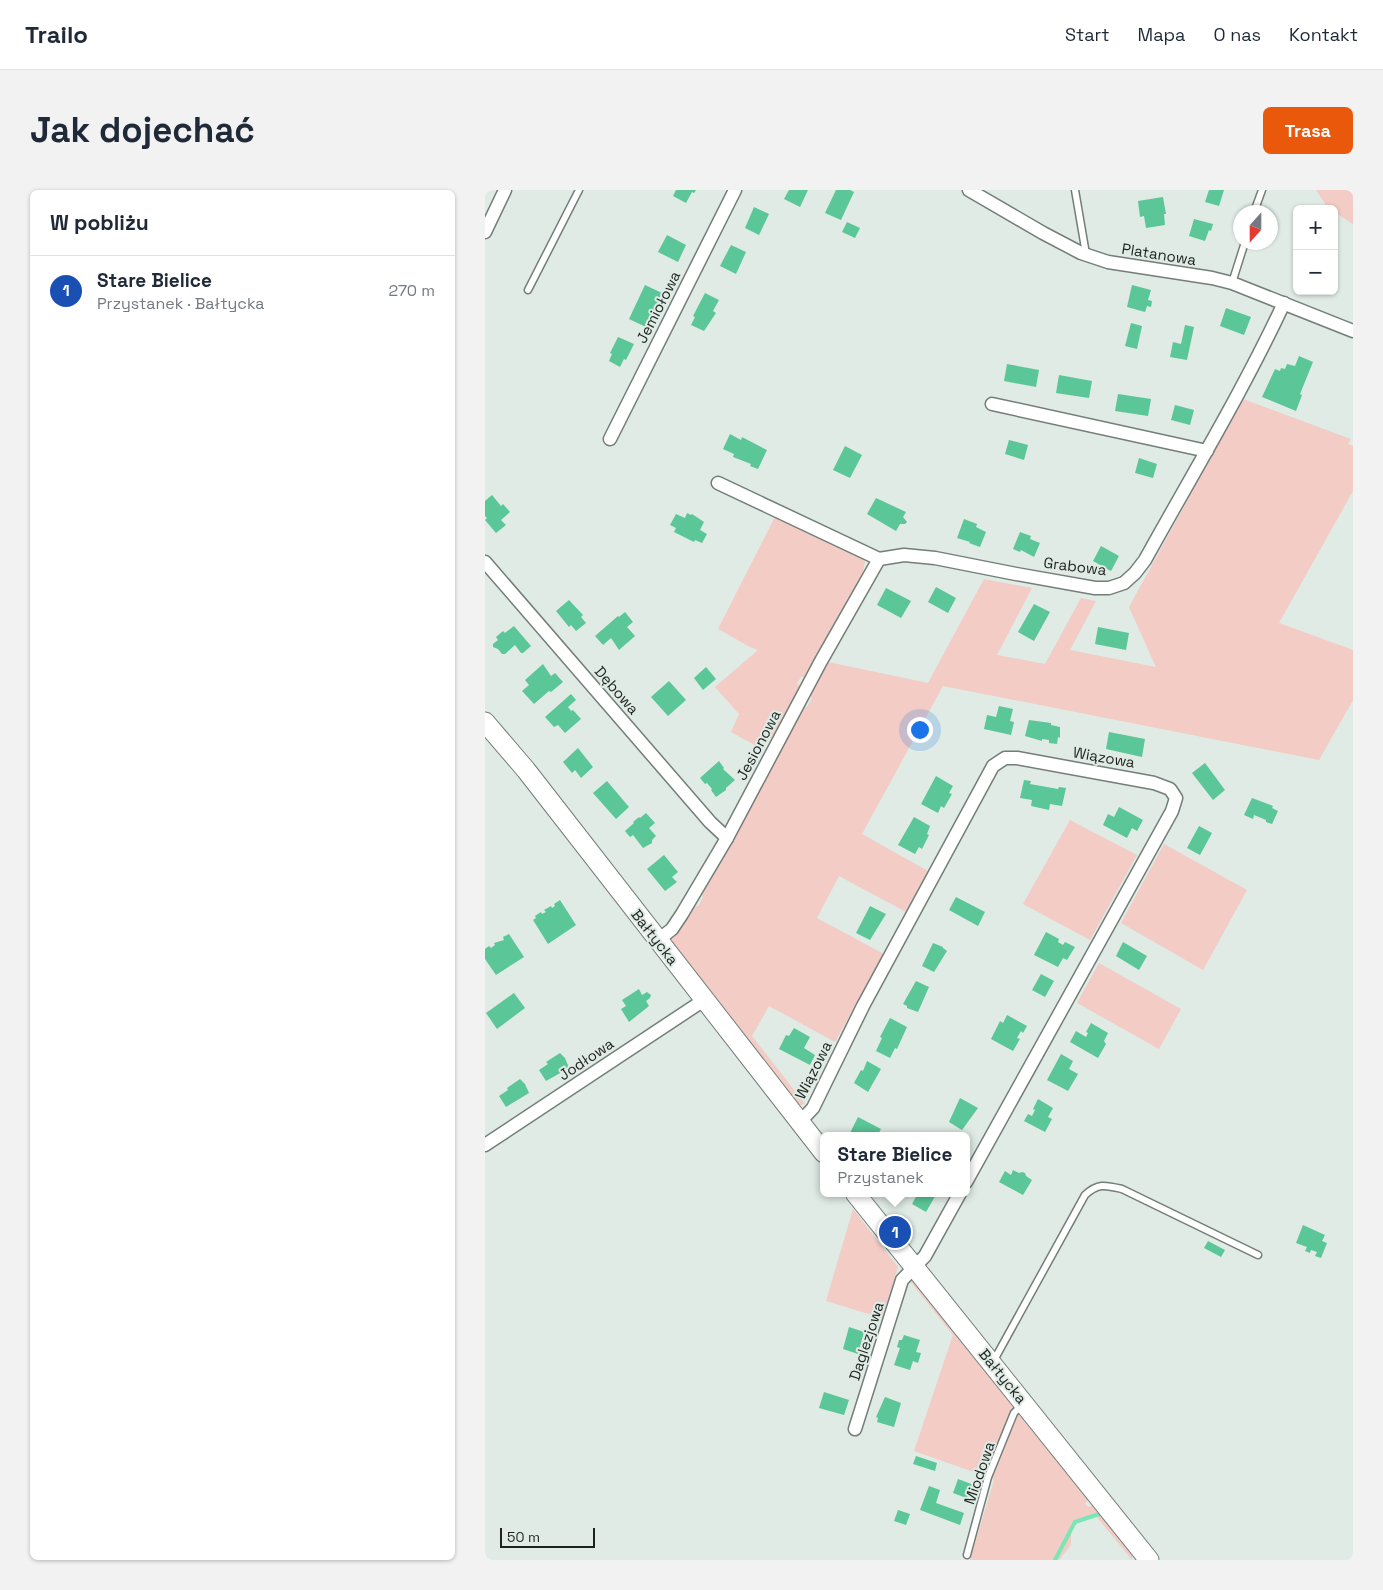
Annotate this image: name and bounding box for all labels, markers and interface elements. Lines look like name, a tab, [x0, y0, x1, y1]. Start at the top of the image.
text: Trailo	[25, 19, 88, 50]
text: Start	[1065, 23, 1110, 46]
text: Mapa	[1138, 23, 1185, 46]
text: O nas	[1213, 23, 1261, 46]
text: Kontakt	[1289, 23, 1358, 46]
button: Trasa	[1263, 107, 1353, 154]
text: Jak dojechać	[30, 108, 255, 152]
north arrow	[1233, 205, 1278, 250]
map controls	[1293, 205, 1338, 295]
button: +	[1293, 205, 1338, 250]
text: W pobliżu	[50, 209, 149, 236]
street label: Platanowa	[1120, 239, 1198, 269]
button: −	[1293, 250, 1338, 295]
street label: Jemiołowa	[632, 267, 684, 346]
text: Stare Bielice	[97, 268, 212, 293]
text: 1	[62, 280, 70, 301]
text: 270 m	[388, 280, 435, 301]
text: Przystanek · Bałtycka	[97, 293, 265, 314]
street label: Grabowa	[1042, 553, 1108, 579]
street label: Dębowa	[591, 662, 643, 718]
street label: Jesionowa	[732, 706, 785, 783]
your location	[907, 717, 933, 743]
street label: Wiązowa	[1072, 742, 1137, 772]
street label: Bałtycka	[627, 905, 683, 969]
street label: Jodłowa	[555, 1033, 618, 1084]
street label: Wiązowa	[790, 1037, 836, 1102]
popup	[820, 1132, 970, 1197]
text: Stare Bielice	[838, 1142, 952, 1167]
text: Przystanek	[838, 1167, 924, 1188]
pin: 1	[879, 1213, 911, 1251]
street label: Daglezjowa	[844, 1299, 888, 1383]
street label: Bałtycka	[975, 1345, 1031, 1408]
street label: Miodowa	[959, 1439, 999, 1507]
scale bar	[500, 1525, 595, 1548]
text: 50 m	[507, 1528, 540, 1546]

